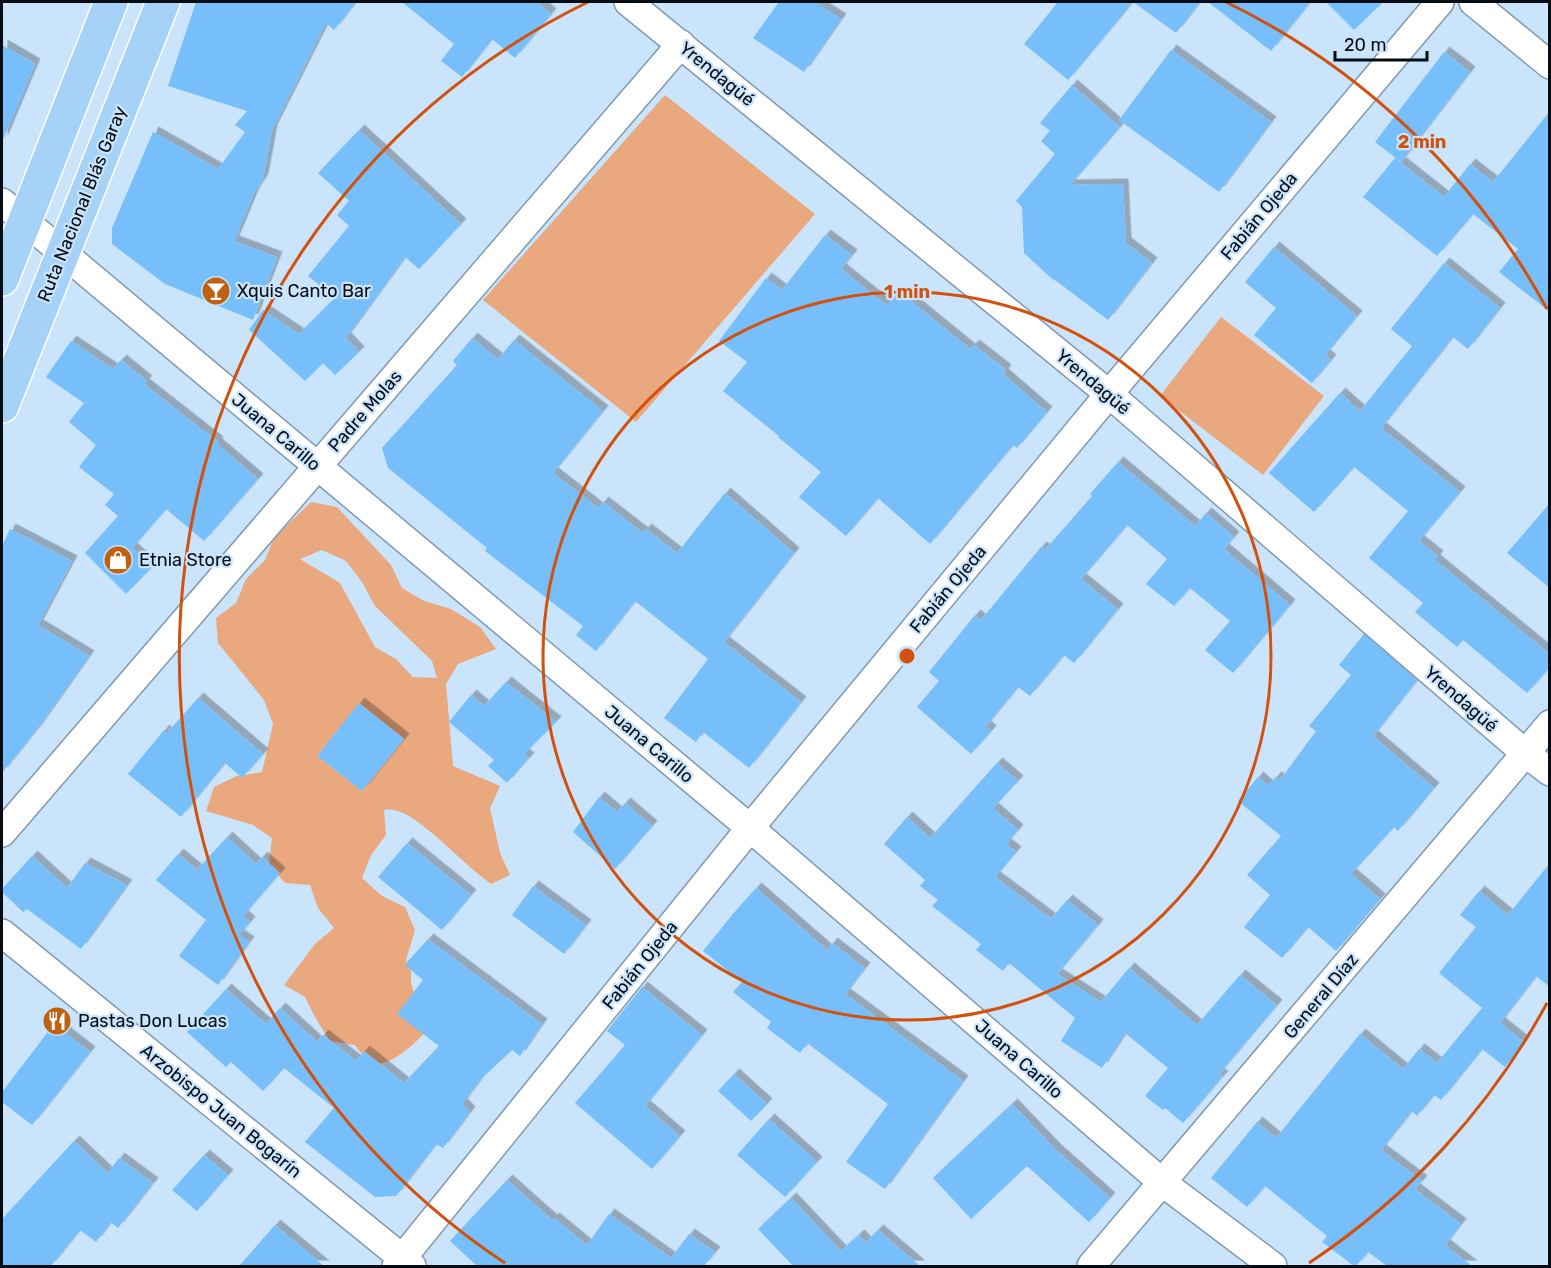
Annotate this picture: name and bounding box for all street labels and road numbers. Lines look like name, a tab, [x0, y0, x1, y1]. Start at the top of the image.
street label: Yrendagüé	[675, 37, 759, 111]
street label: Ruta Nacional Blás Garay	[33, 103, 131, 305]
street label: Fabián Ojeda	[1216, 168, 1302, 264]
street label: Yrendagüé	[1051, 345, 1135, 419]
street label: Padre Molas	[323, 366, 407, 456]
street label: Juana Carillo	[227, 388, 325, 476]
street label: Fabián Ojeda	[905, 541, 991, 637]
street label: Yrendagüé	[1420, 661, 1502, 737]
street label: Juana Carillo	[600, 700, 698, 788]
street label: Fabián Ojeda	[598, 916, 682, 1014]
street label: General Díaz	[1279, 949, 1363, 1043]
street label: Juana Carillo	[970, 1015, 1068, 1103]
street label: Arzobispo Juan Bogarín	[136, 1039, 306, 1183]

